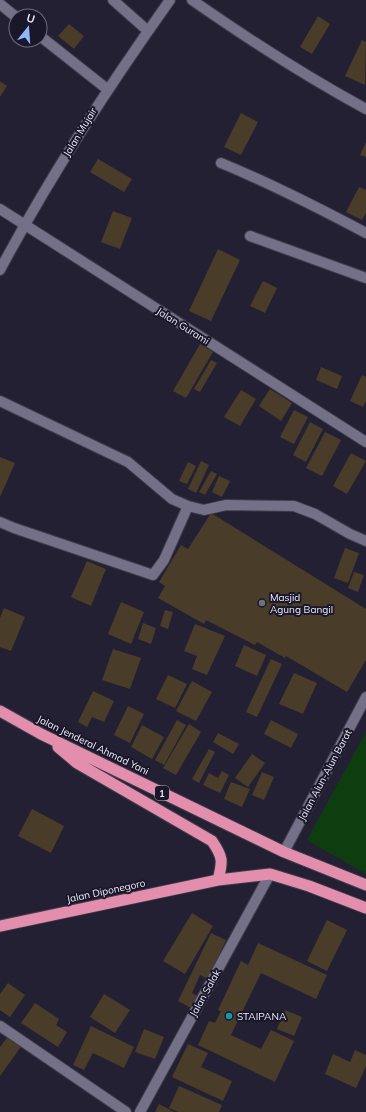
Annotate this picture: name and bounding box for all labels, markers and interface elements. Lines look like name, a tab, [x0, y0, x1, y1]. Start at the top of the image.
north arrow	[8, 8, 48, 48]
text: U	[25, 11, 37, 26]
street label: Jalan Mujair	[60, 105, 100, 159]
street label: Jalan Gurami	[154, 305, 212, 347]
place label: Masjid Agung Bangil	[270, 591, 333, 616]
marker: Masjid Agung Bangil	[257, 598, 267, 608]
street label: Jalan Jenderal Ahmad Yani	[35, 712, 151, 778]
street label: Jalan Alun-Alun Barat	[295, 727, 355, 823]
road number: 1	[155, 786, 169, 800]
street label: Jalan Diponegoro	[66, 876, 147, 906]
street label: Jalan Salak	[187, 966, 224, 1019]
place label: STAIPANA	[237, 1010, 287, 1023]
marker: STAIPANA	[224, 1011, 234, 1021]

